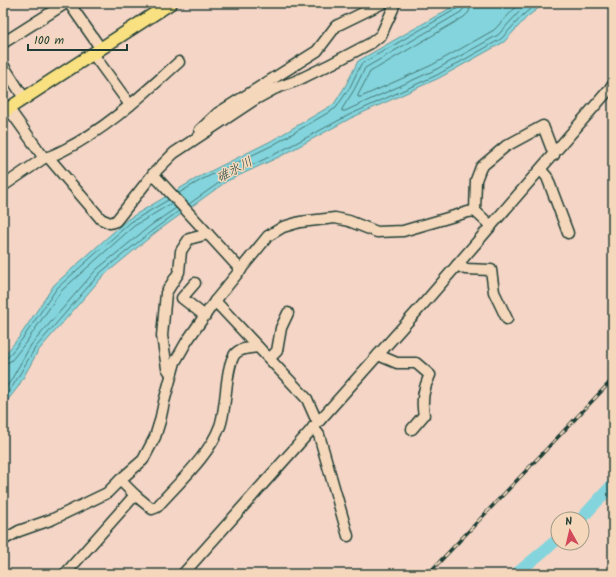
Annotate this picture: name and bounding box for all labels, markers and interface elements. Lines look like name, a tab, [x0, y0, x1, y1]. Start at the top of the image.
scale bar	[28, 26, 127, 52]
text: 100 m	[34, 31, 65, 50]
water label: 碓氷川	[213, 152, 257, 189]
north arrow	[550, 511, 590, 551]
text: N	[564, 513, 573, 531]

